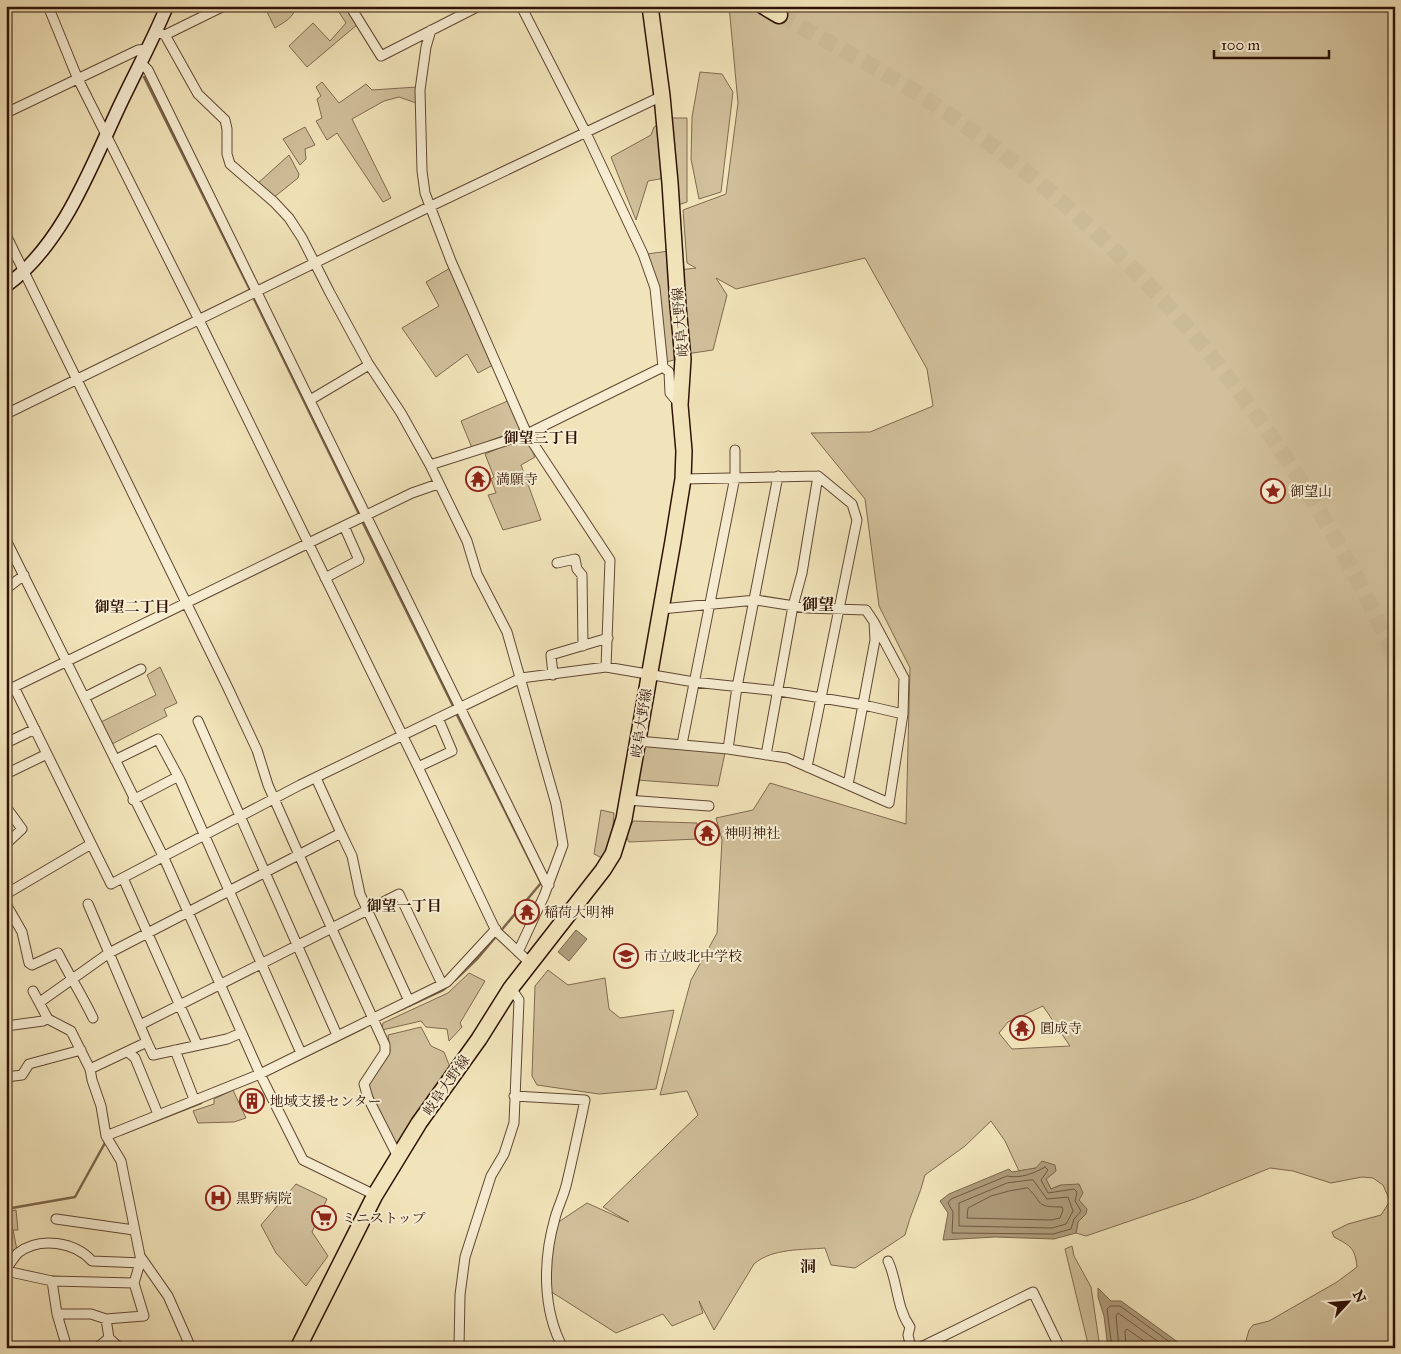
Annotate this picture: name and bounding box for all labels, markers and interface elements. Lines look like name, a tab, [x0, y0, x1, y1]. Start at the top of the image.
scale bar	[1214, 28, 1328, 60]
text: 100 m	[1221, 36, 1261, 54]
street label: 岐阜大野線	[669, 286, 692, 358]
district label: 御望三丁目	[503, 429, 579, 447]
temple icon: 満願寺	[465, 466, 491, 492]
place label: 満願寺	[496, 471, 538, 488]
place icon: 御望山	[1260, 478, 1286, 504]
place label: 御望山	[1290, 483, 1332, 500]
district label: 御望	[802, 595, 834, 614]
district label: 御望二丁目	[94, 598, 170, 616]
street label: 岐阜大野線	[628, 687, 655, 759]
temple icon: 神明神社	[694, 820, 720, 846]
place label: 神明神社	[724, 825, 780, 842]
district label: 御望一丁目	[366, 897, 442, 915]
temple icon: 稲荷大明神	[514, 899, 540, 925]
place label: 稲荷大明神	[544, 904, 614, 921]
school or university icon: 市立岐北中学校	[613, 943, 639, 969]
place label: 市立岐北中学校	[644, 948, 742, 965]
temple icon: 圓成寺	[1009, 1015, 1035, 1041]
place label: 圓成寺	[1040, 1020, 1082, 1037]
street label: 岐阜大野線	[419, 1052, 473, 1119]
building icon: 地域支援センター	[239, 1088, 265, 1114]
place label: 地域支援センター	[270, 1093, 381, 1110]
hospital icon: 黒野病院	[205, 1185, 231, 1211]
place label: 黒野病院	[236, 1190, 292, 1207]
supermarket icon: ミニストップ	[311, 1205, 337, 1231]
place label: ミニストップ	[342, 1210, 426, 1227]
district label: 洞	[800, 1257, 816, 1276]
north arrow	[1324, 1276, 1374, 1326]
text: N	[1349, 1287, 1370, 1306]

